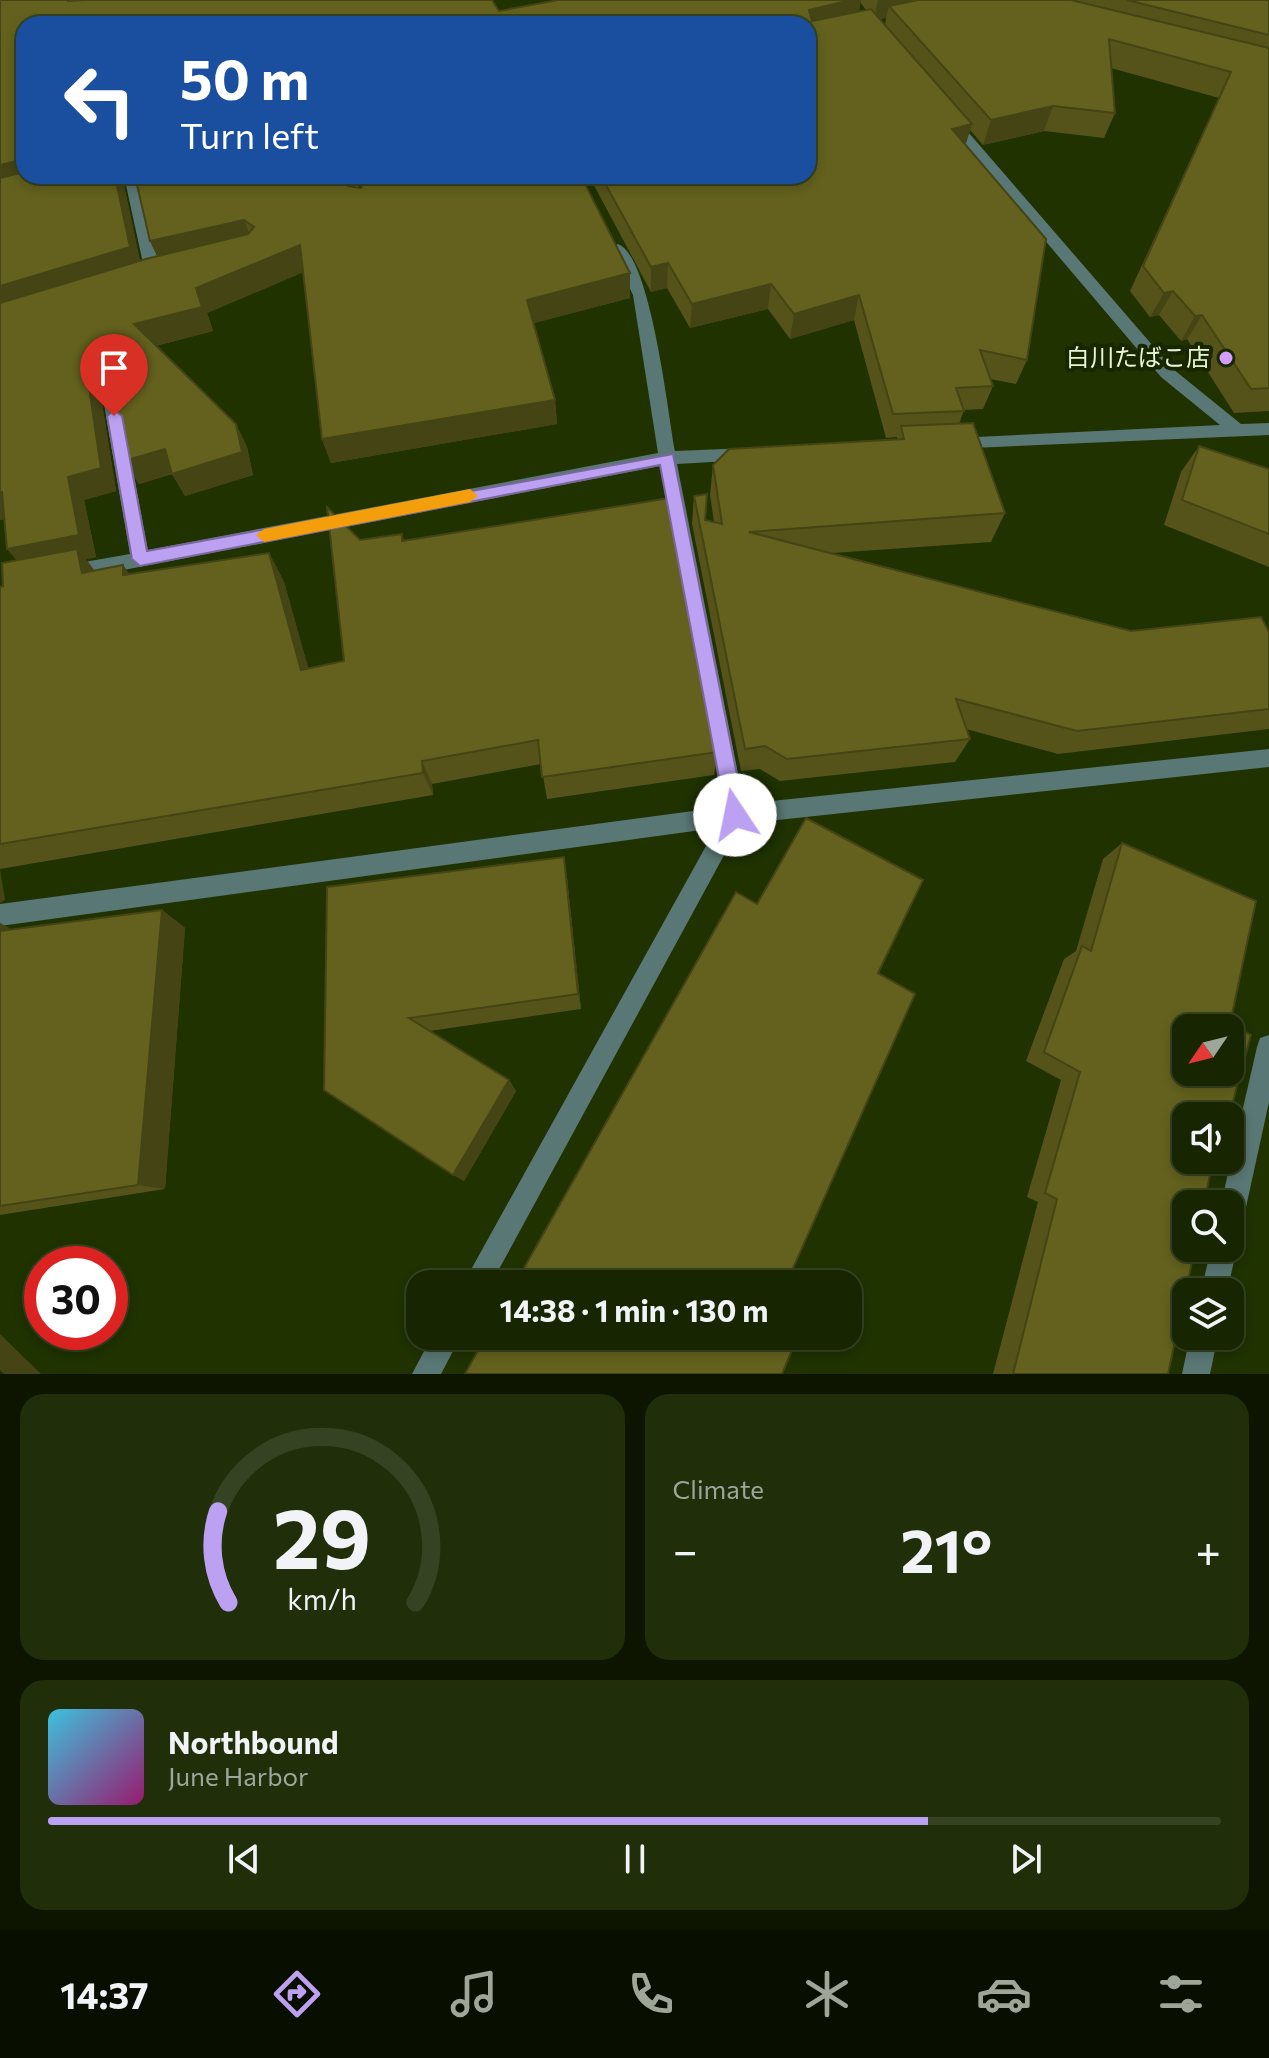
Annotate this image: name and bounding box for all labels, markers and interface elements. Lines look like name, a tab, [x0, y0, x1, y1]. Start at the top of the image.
text: 50 m	[180, 43, 309, 112]
icon: left	[48, 48, 152, 152]
text: Turn left	[180, 112, 319, 156]
pin	[80, 334, 148, 416]
place label: 白川たばこ店	[1066, 342, 1210, 371]
icon: arrive	[92, 346, 136, 390]
marker: 白川たばこ店	[1217, 349, 1235, 367]
position arrow	[693, 773, 777, 857]
north arrow	[1172, 1014, 1244, 1086]
map controls	[1172, 1014, 1244, 1350]
button: sound	[1172, 1102, 1244, 1174]
button: search	[1172, 1190, 1244, 1262]
speed limit sign: 30	[24, 1246, 128, 1350]
button: layers	[1172, 1278, 1244, 1350]
text: 14:38 · 1 min · 130 m	[500, 1291, 768, 1328]
text: Climate	[673, 1473, 764, 1504]
text: 29	[273, 1484, 371, 1586]
text: 21°	[900, 1512, 992, 1585]
text: −	[673, 1522, 698, 1576]
text: +	[1195, 1522, 1221, 1576]
text: km/h	[287, 1581, 357, 1616]
text: Northbound	[168, 1723, 339, 1760]
text: June Harbor	[168, 1760, 308, 1791]
icon: previous	[222, 1837, 266, 1881]
icon: pause	[613, 1837, 657, 1881]
icon: next	[1004, 1837, 1048, 1881]
icon: directions	[269, 1966, 325, 2022]
icon: music	[446, 1966, 502, 2022]
icon: phone	[623, 1966, 679, 2022]
icon: climate	[799, 1966, 855, 2022]
icon: car	[976, 1966, 1032, 2022]
icon: filters	[1153, 1966, 1209, 2022]
text: 14:37	[60, 1972, 149, 2016]

